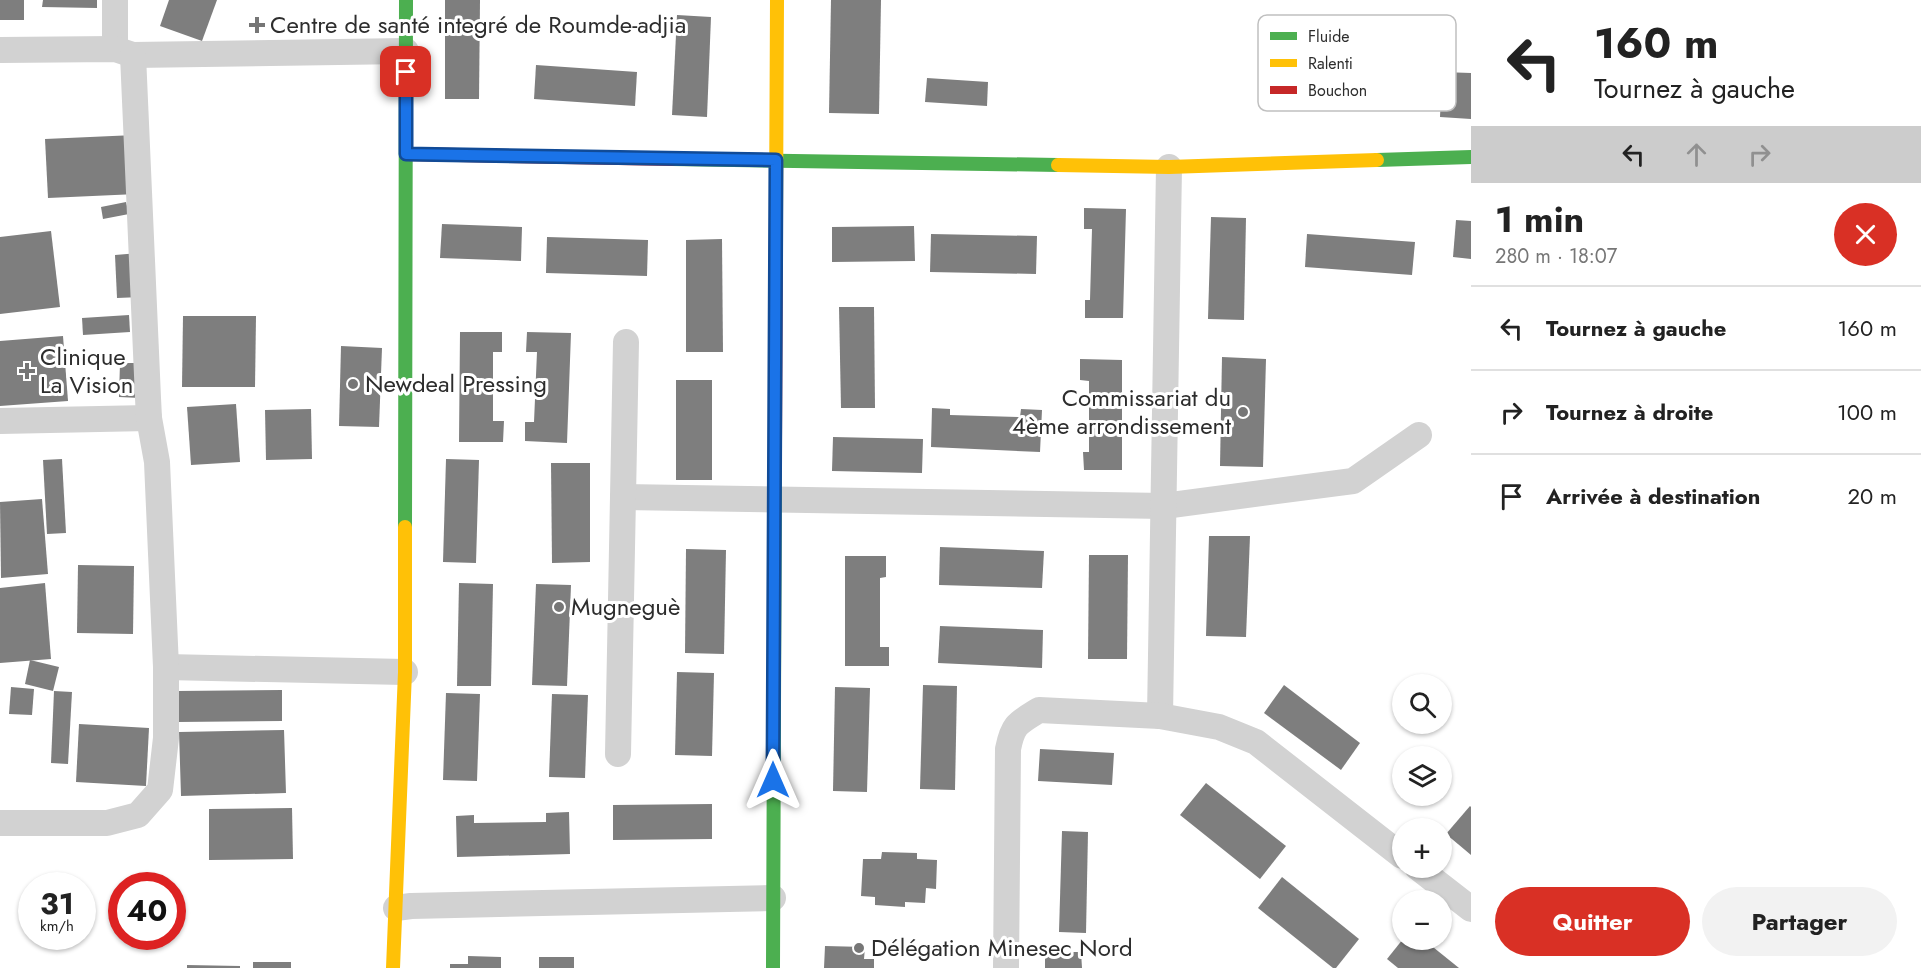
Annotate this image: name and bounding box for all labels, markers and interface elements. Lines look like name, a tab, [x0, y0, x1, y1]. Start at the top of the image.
place label: Centre de santé integré de Roumde-adjia	[270, 7, 686, 42]
text: 160 m	[1594, 13, 1718, 74]
legend	[1258, 15, 1456, 111]
marker: Centre de santé integré de Roumde-adjia	[248, 16, 266, 34]
icon: left	[1495, 24, 1573, 102]
text: Fluide	[1308, 25, 1350, 48]
pin	[380, 46, 431, 97]
text: Ralenti	[1308, 52, 1353, 75]
icon: arrive	[389, 55, 422, 88]
text: Tournez à gauche	[1594, 69, 1795, 108]
text: Bouchon	[1308, 79, 1367, 102]
icon: left	[1617, 138, 1650, 171]
icon: ahead	[1680, 138, 1713, 171]
icon: right	[1743, 138, 1776, 171]
text: 1 min	[1495, 193, 1584, 245]
button: close	[1834, 203, 1897, 266]
text: 280 m · 18:07	[1495, 242, 1617, 271]
icon: left	[1495, 312, 1528, 345]
text: Tournez à gauche	[1546, 312, 1726, 344]
text: 160 m	[1837, 312, 1897, 344]
place label: Clinique La Vision	[40, 339, 133, 402]
marker: Clinique La Vision	[18, 362, 36, 380]
place label: Newdeal Pressing	[365, 366, 547, 401]
marker: Newdeal Pressing	[346, 377, 360, 391]
place label: Commissariat du 4ème arrondissement	[1012, 380, 1231, 443]
icon: right	[1495, 396, 1528, 429]
text: Tournez à droite	[1546, 396, 1713, 428]
text: 100 m	[1837, 396, 1897, 428]
marker: Commissariat du 4ème arrondissement	[1236, 405, 1250, 419]
icon: arrive	[1495, 480, 1528, 513]
text: Arrivée à destination	[1546, 480, 1760, 512]
text: 20 m	[1848, 480, 1897, 512]
place label: Mugneguè	[571, 589, 680, 624]
marker: Mugneguè	[552, 600, 566, 614]
map controls	[1392, 674, 1452, 950]
button: search	[1392, 674, 1452, 734]
button: layers	[1392, 746, 1452, 806]
position arrow	[741, 748, 805, 812]
button: +	[1392, 818, 1452, 878]
speed limit sign: 40	[108, 872, 186, 950]
text: 31	[40, 882, 74, 925]
button: Quitter	[1495, 887, 1690, 956]
button: Partager	[1702, 887, 1897, 956]
button: −	[1392, 890, 1452, 950]
text: km/h	[40, 915, 74, 937]
place label: Délégation Minesec Nord	[871, 930, 1133, 965]
marker: Délégation Minesec Nord	[852, 941, 866, 955]

